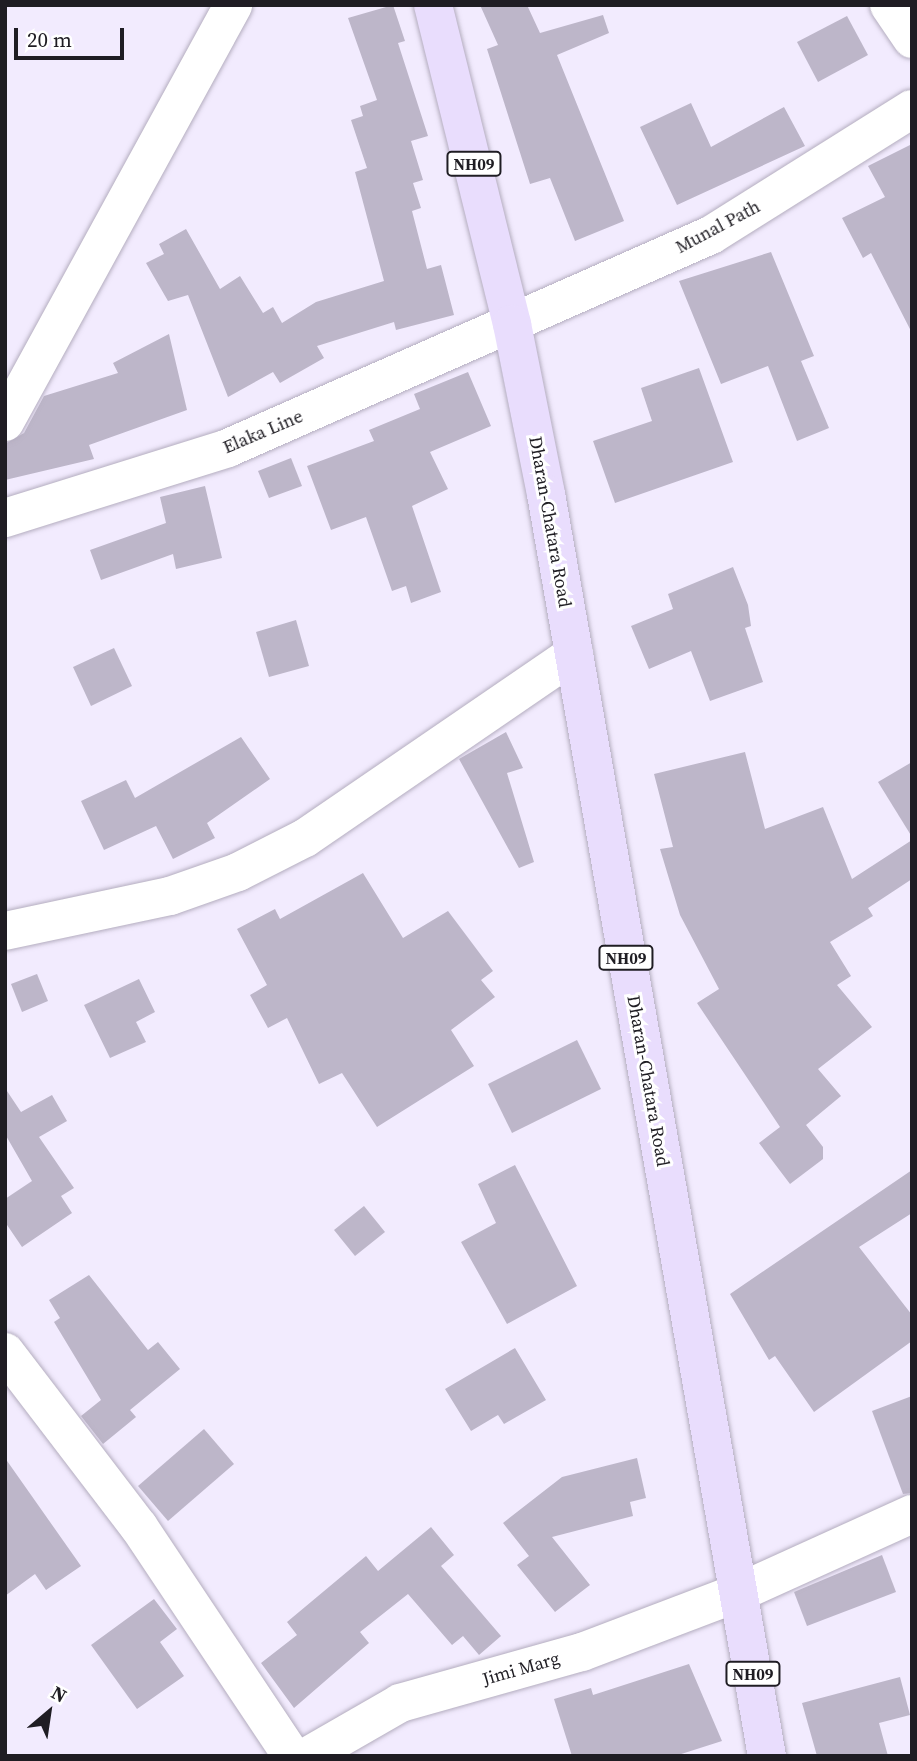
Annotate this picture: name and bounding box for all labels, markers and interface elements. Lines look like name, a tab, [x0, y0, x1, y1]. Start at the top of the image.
scale bar	[18, 14, 128, 58]
text: 20 m	[27, 25, 72, 54]
road number: NH09	[446, 152, 502, 176]
street label: Munal Path	[672, 196, 764, 258]
street label: Elaka Line	[220, 406, 306, 458]
street label: Dharan-Chatara Road	[524, 435, 576, 609]
road number: NH09	[598, 946, 654, 970]
street label: Dharan-Chatara Road	[622, 994, 674, 1168]
street label: Jimi Marg	[480, 1648, 562, 1690]
road number: NH09	[725, 1662, 781, 1686]
north arrow	[14, 1677, 84, 1747]
text: N	[47, 1679, 72, 1708]

